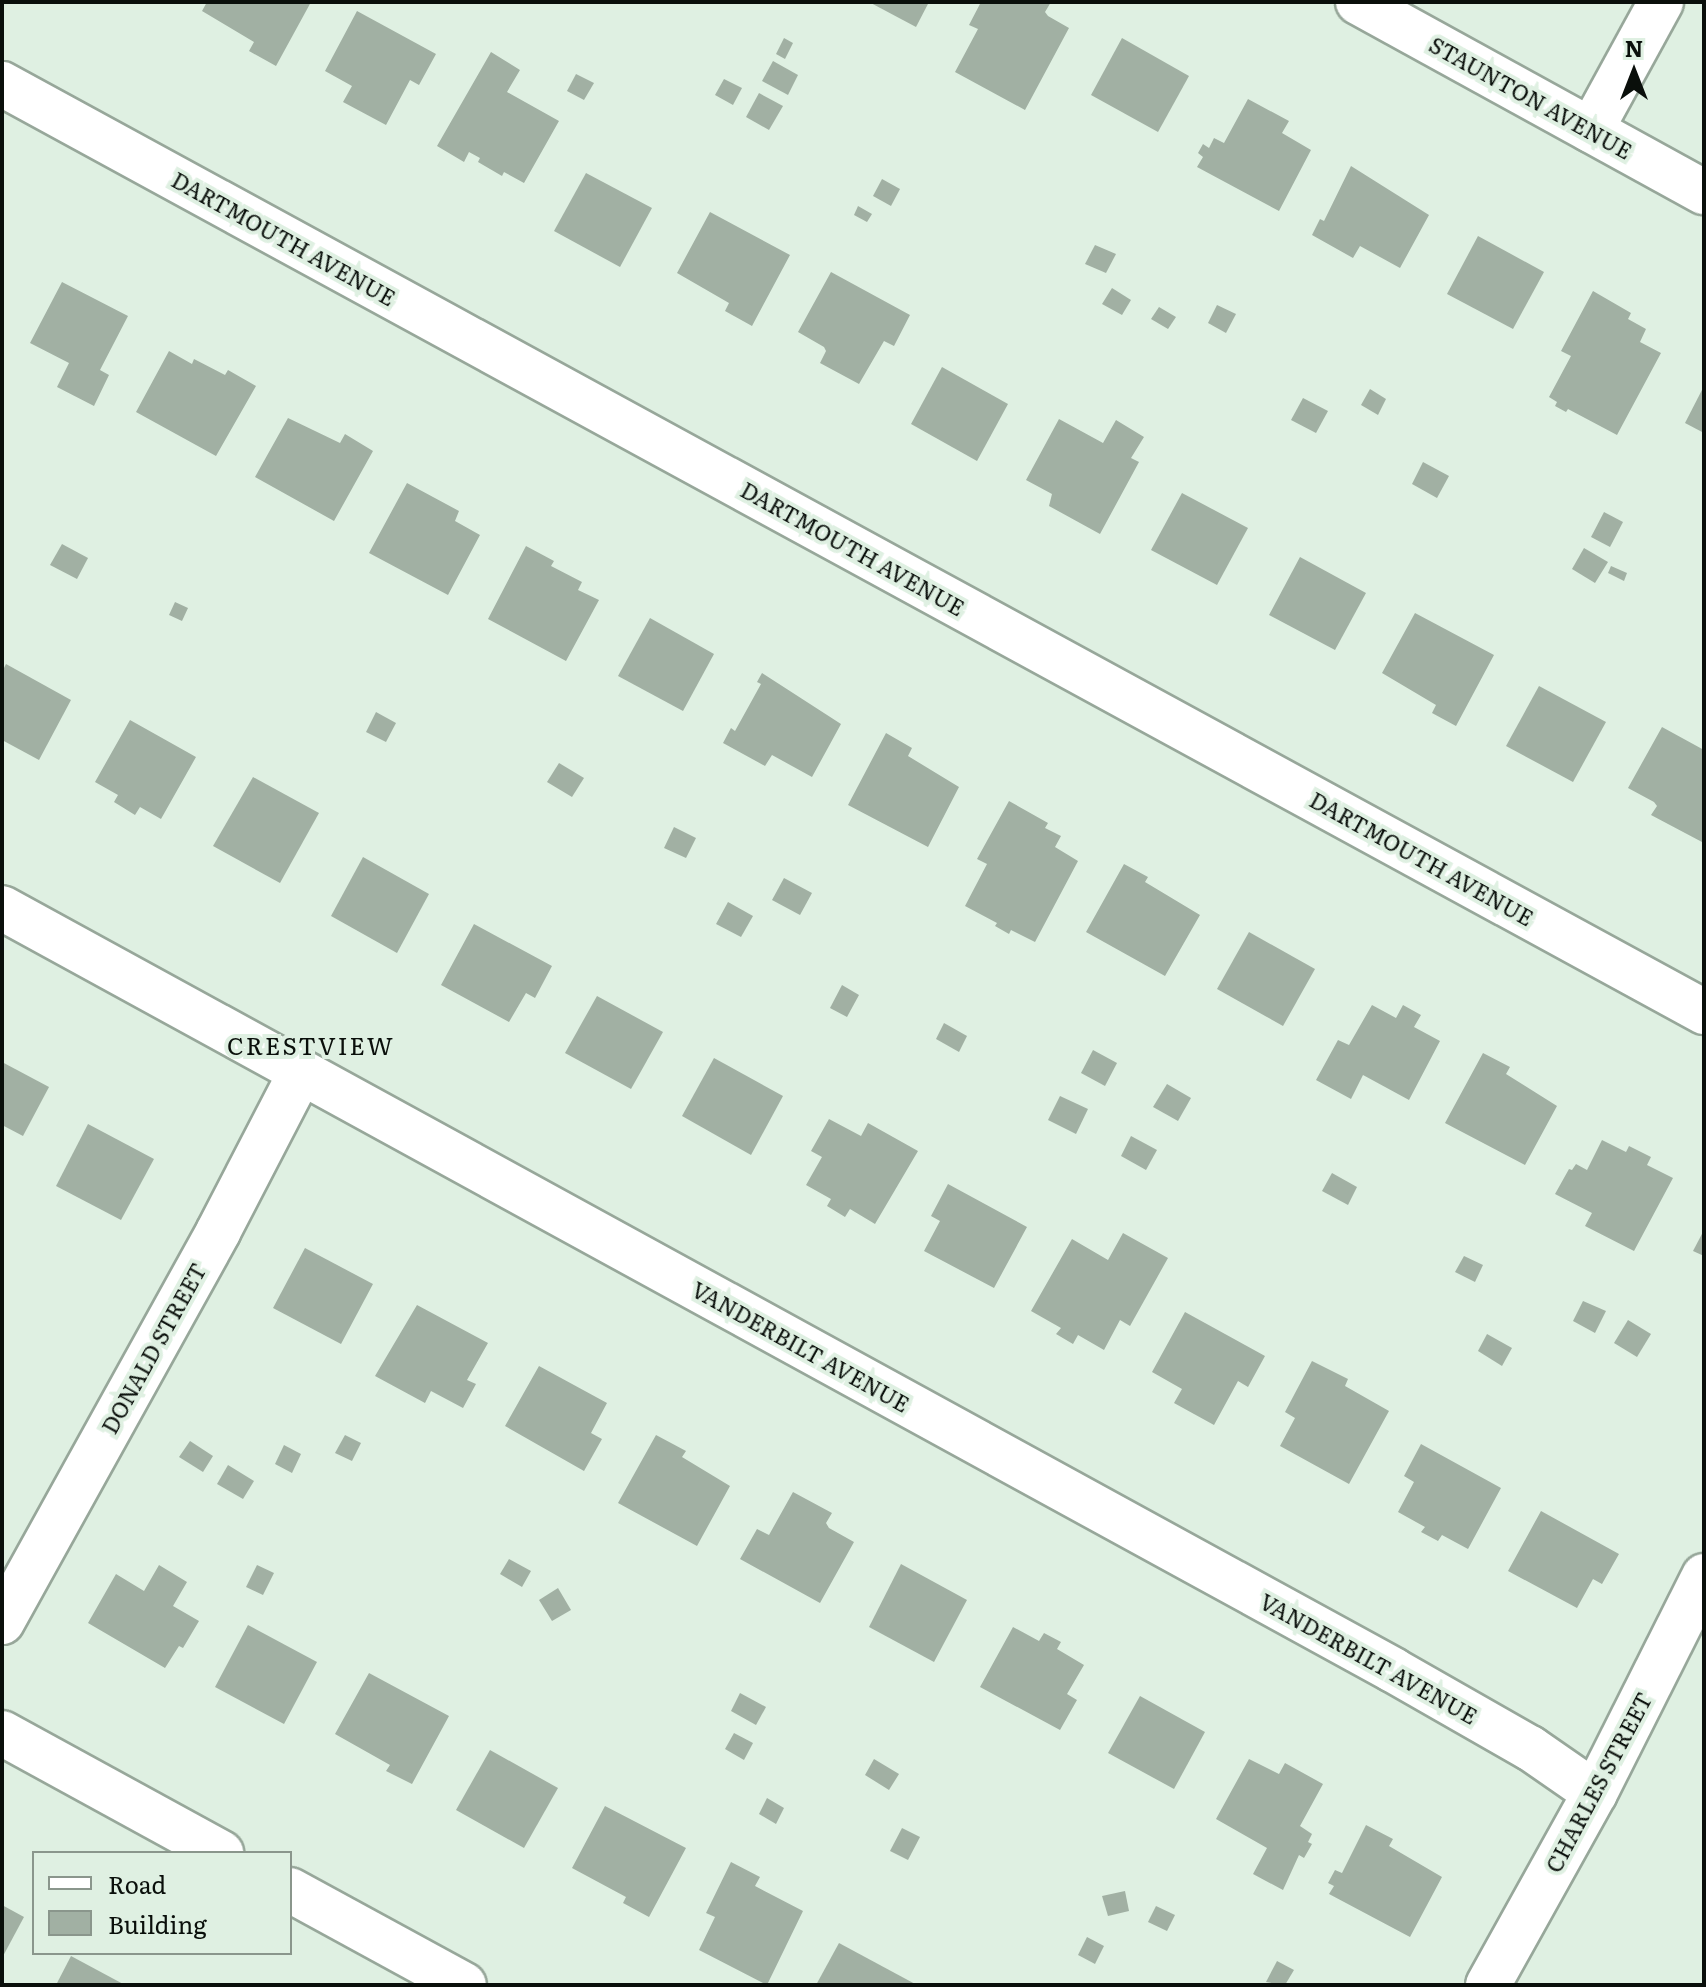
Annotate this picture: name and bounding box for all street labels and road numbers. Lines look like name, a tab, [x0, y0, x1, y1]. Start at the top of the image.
street label: STAUNTON AVENUE	[1425, 30, 1637, 164]
street label: DARTMOUTH AVENUE	[168, 165, 400, 311]
street label: DARTMOUTH AVENUE	[737, 475, 969, 621]
street label: DARTMOUTH AVENUE	[1306, 785, 1538, 931]
street label: DONALD STREET	[95, 1258, 211, 1438]
street label: VANDERBILT AVENUE	[688, 1275, 914, 1417]
street label: VANDERBILT AVENUE	[1256, 1587, 1482, 1729]
street label: CHARLES STREET	[1539, 1687, 1657, 1877]

